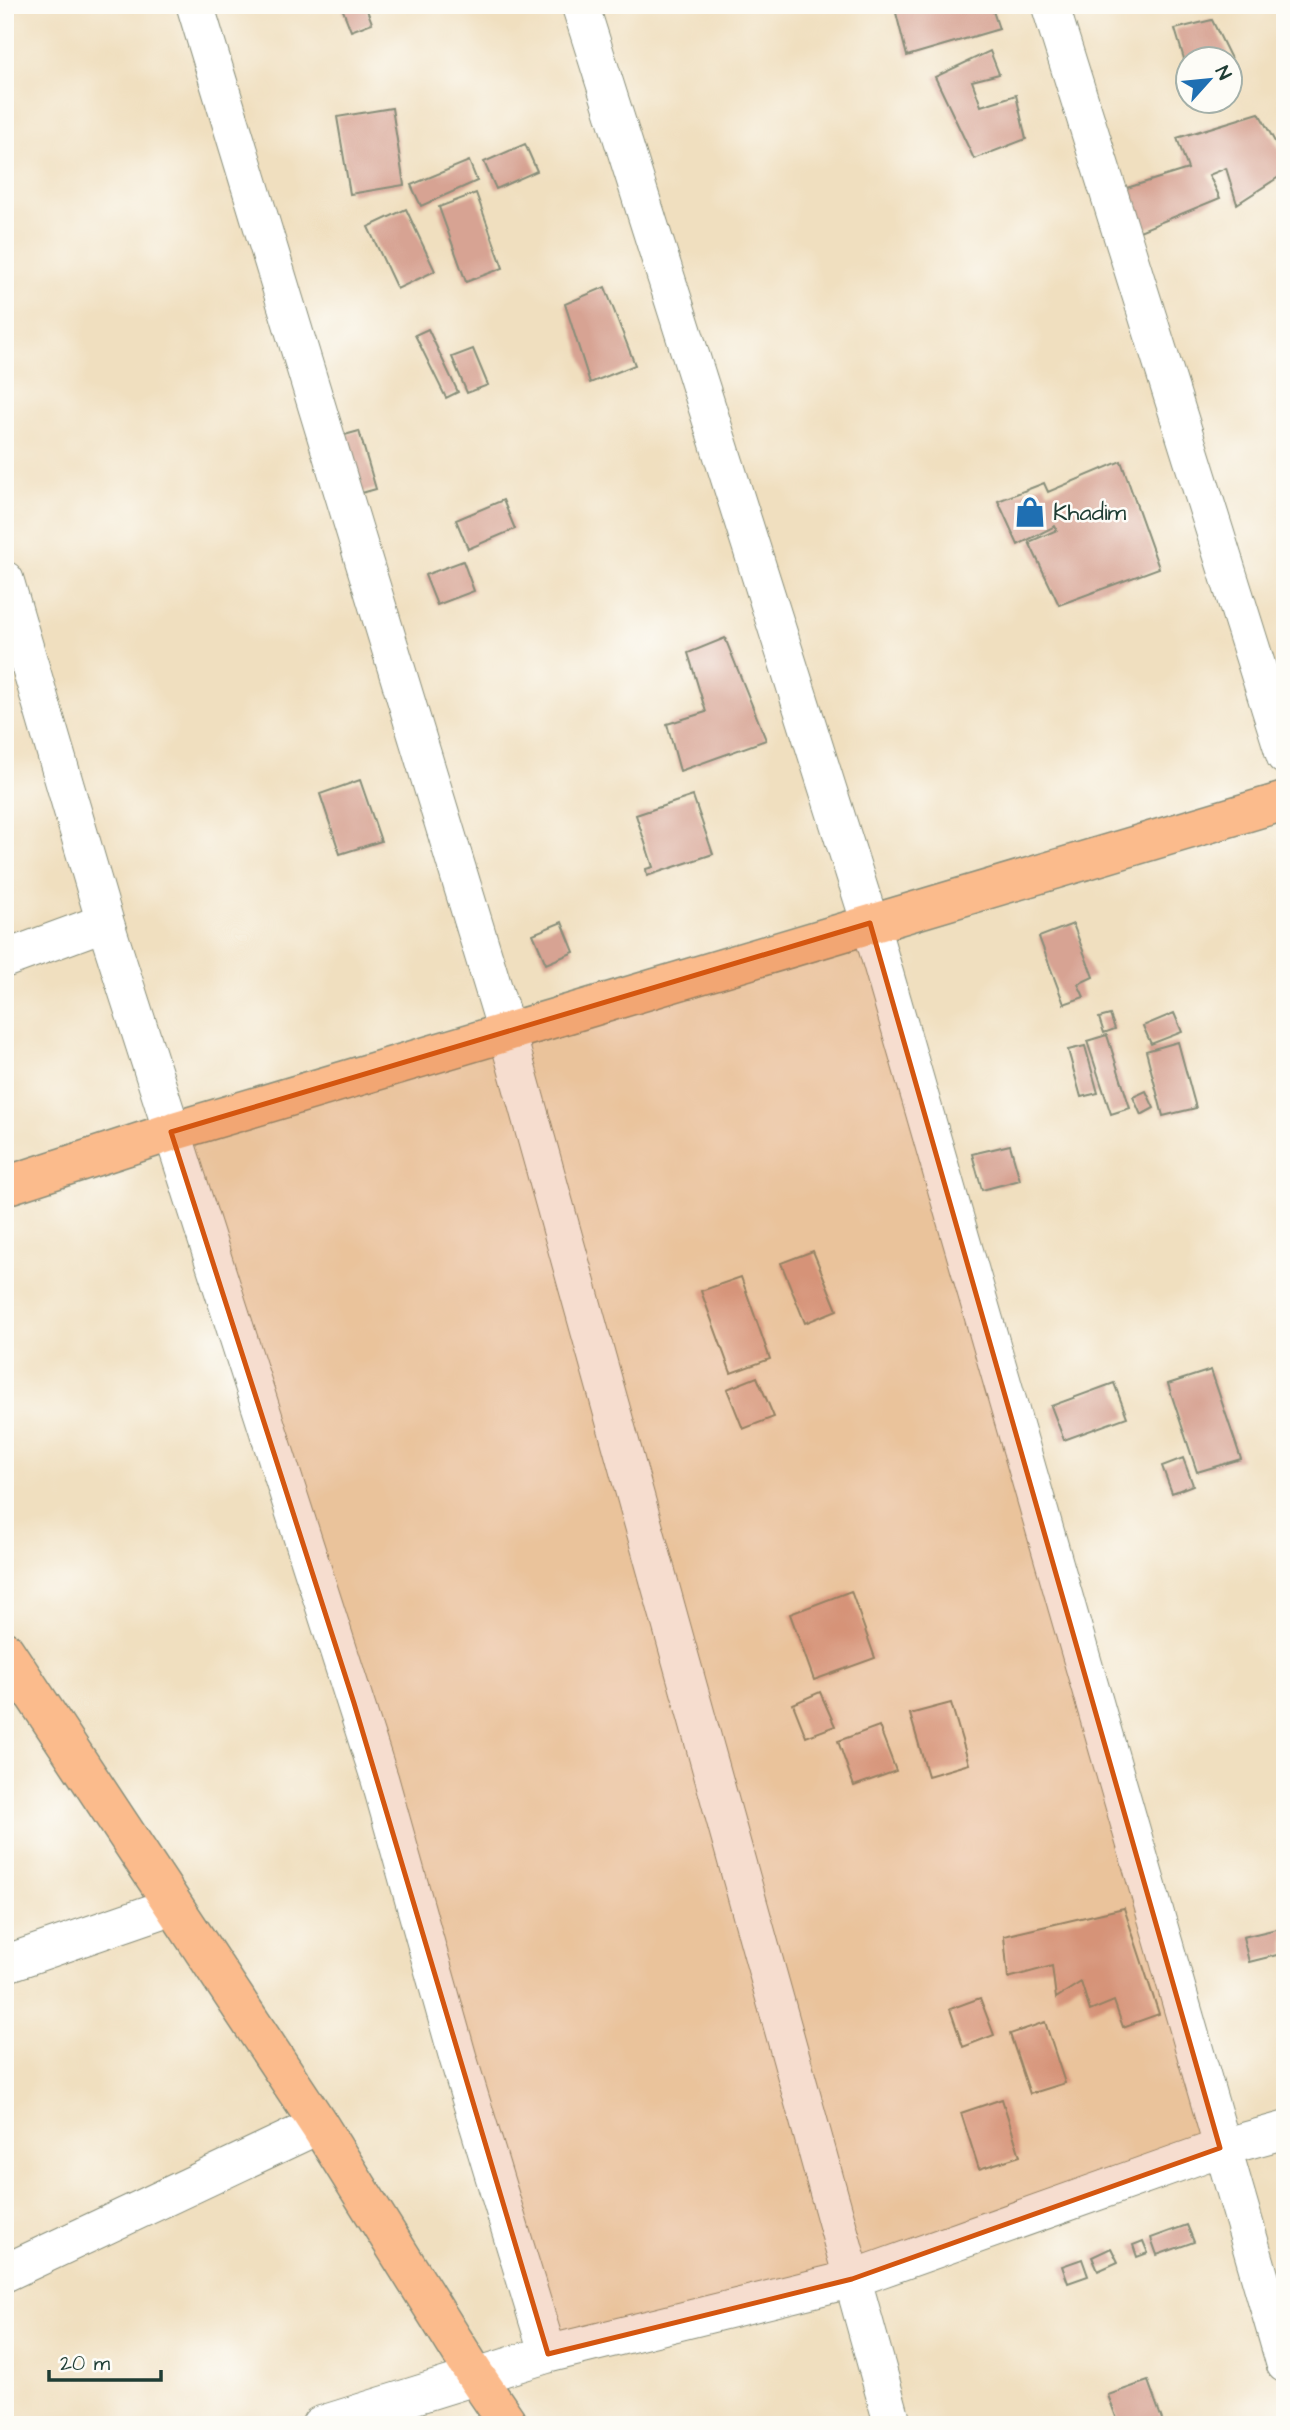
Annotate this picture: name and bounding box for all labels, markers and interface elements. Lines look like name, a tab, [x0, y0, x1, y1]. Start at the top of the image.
north arrow	[1174, 46, 1244, 116]
text: N	[1208, 62, 1238, 84]
shop icon: Khadim	[1013, 495, 1047, 529]
place label: Khadim	[1053, 496, 1127, 530]
scale bar	[49, 2339, 161, 2383]
text: 20 m	[60, 2349, 111, 2378]

